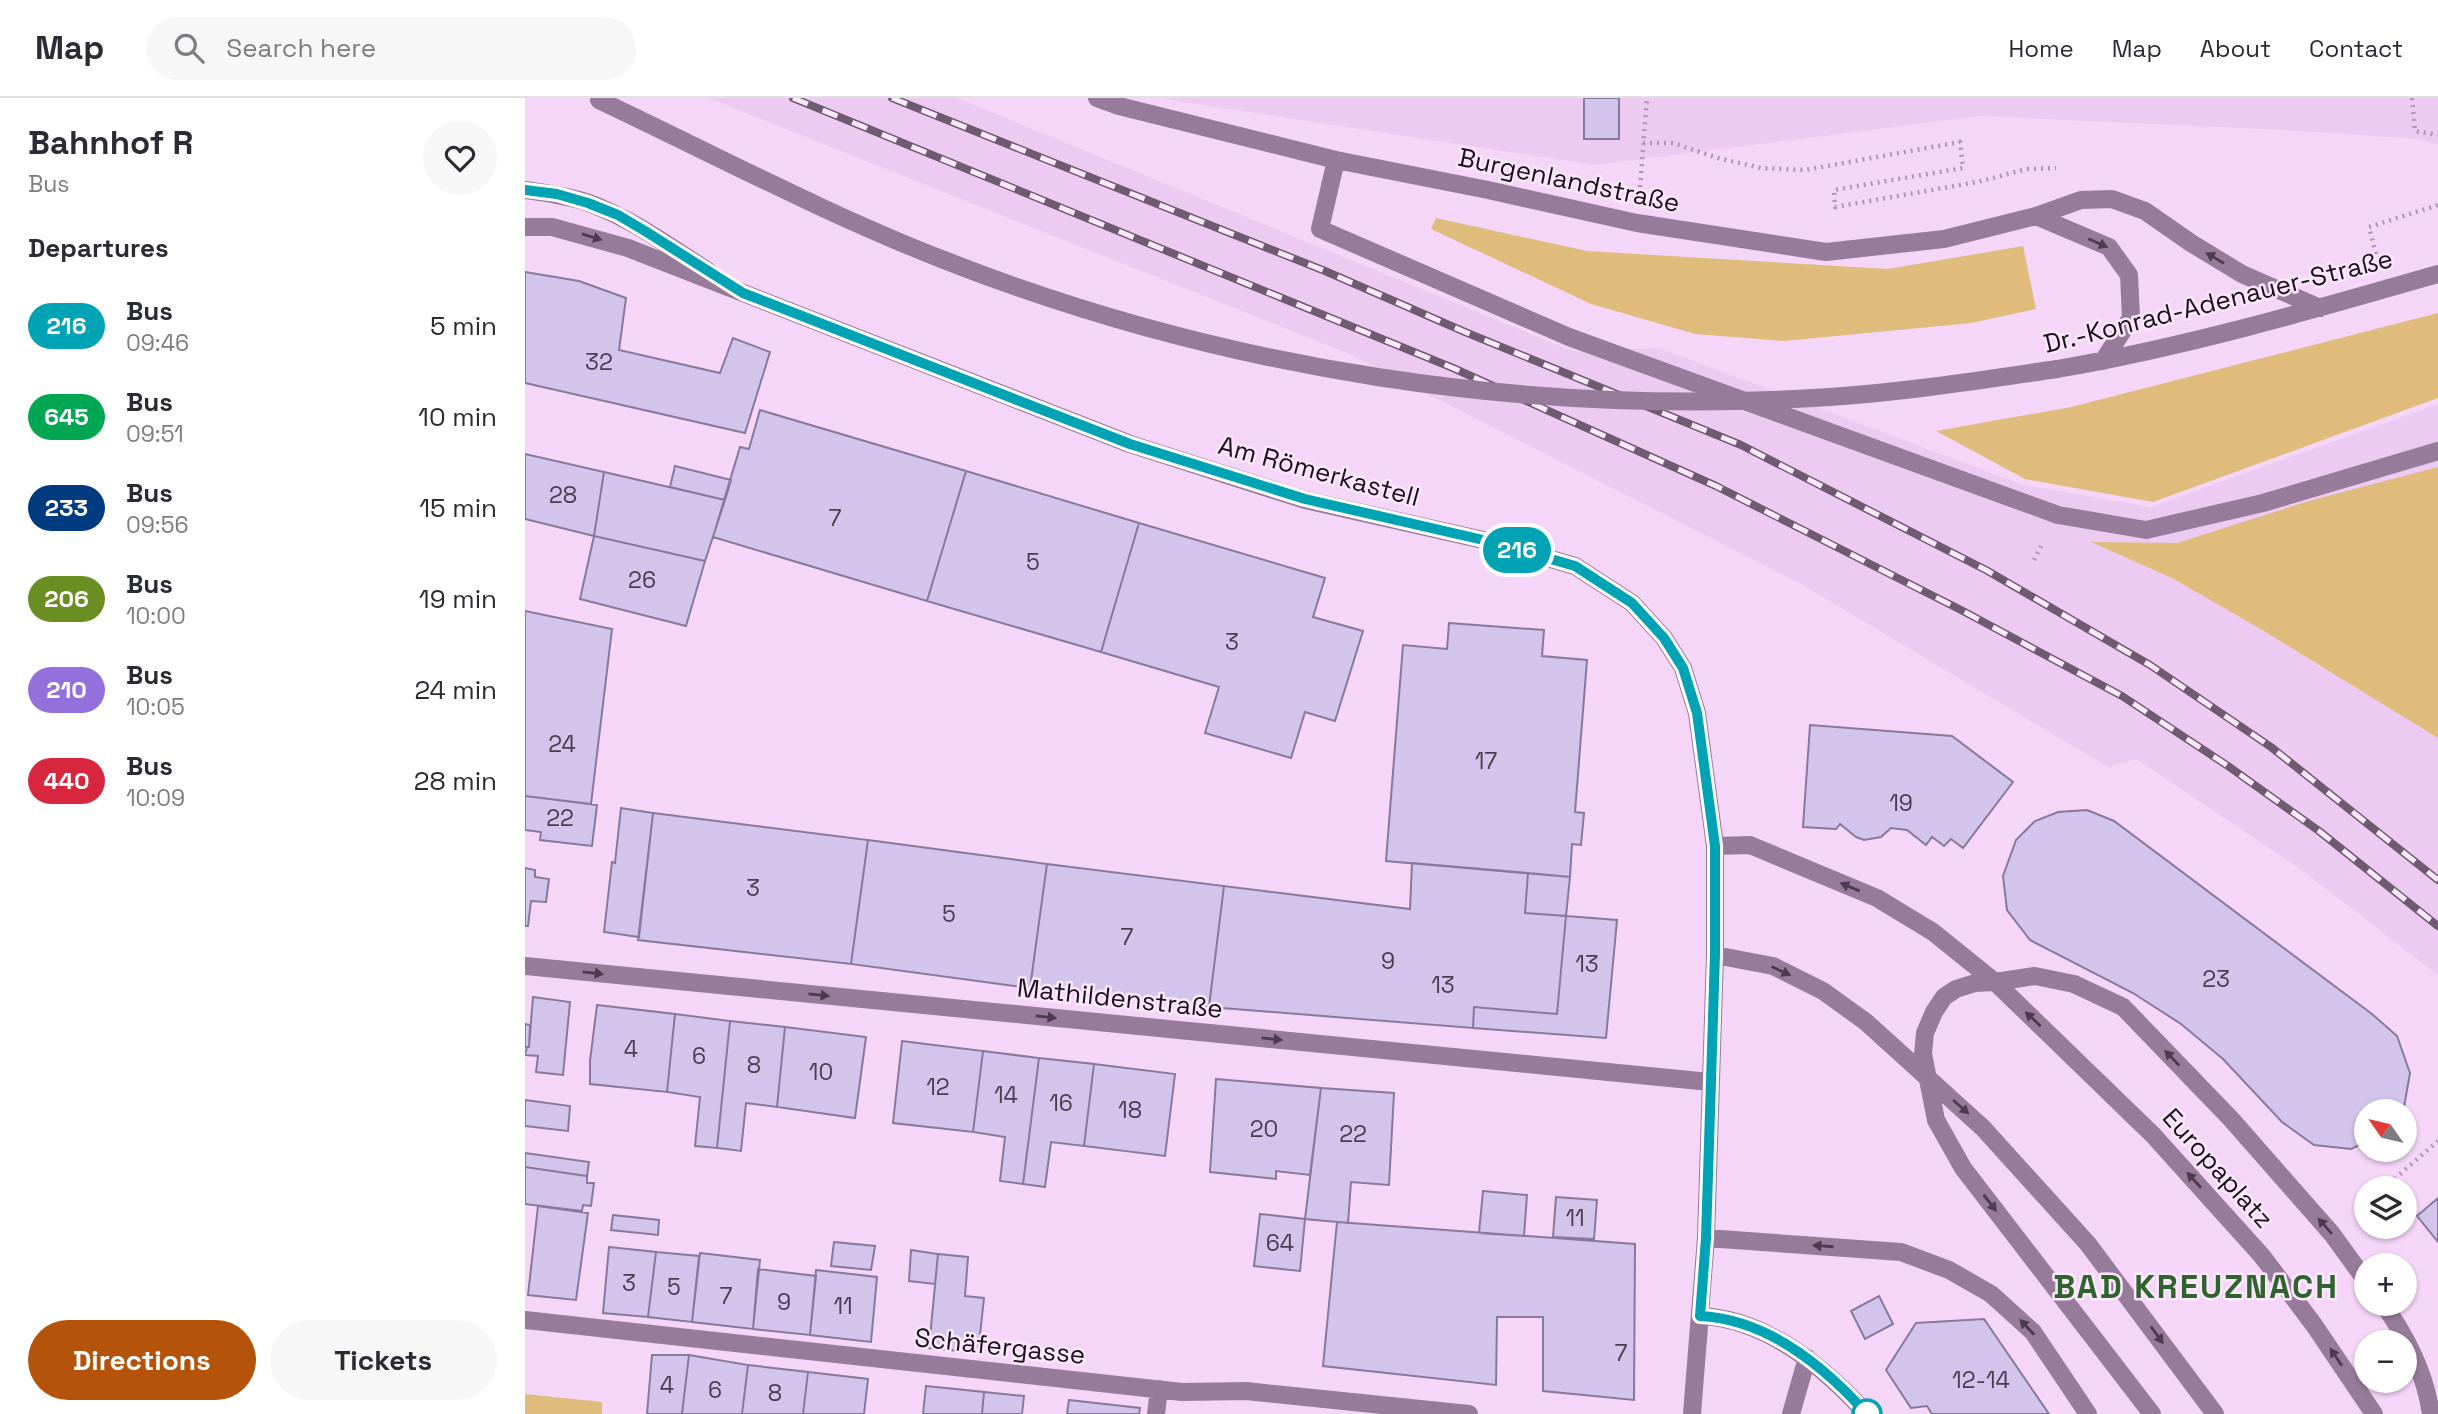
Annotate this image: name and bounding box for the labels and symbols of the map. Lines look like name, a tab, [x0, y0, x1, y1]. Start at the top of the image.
street label: Burgenlandstraße	[1455, 140, 1683, 220]
one-way arrow	[582, 232, 603, 243]
one-way arrow	[2088, 238, 2109, 249]
street label: Dr.-Konrad-Adenauer-Straße	[2040, 241, 2396, 361]
one-way arrow	[2205, 251, 2224, 264]
house number: 32	[585, 347, 613, 377]
street label: Am Römerkastell	[1215, 428, 1423, 514]
house number: 28	[549, 480, 577, 510]
house number: 7	[829, 503, 842, 533]
line badge: 216	[1477, 527, 1557, 573]
house number: 5	[1026, 547, 1040, 577]
house number: 26	[628, 565, 656, 595]
house number: 3	[1225, 627, 1239, 657]
house number: 24	[548, 729, 576, 759]
house number: 17	[1475, 746, 1497, 776]
house number: 19	[1889, 788, 1913, 818]
house number: 22	[546, 803, 574, 833]
house number: 3	[746, 873, 760, 903]
one-way arrow	[1839, 881, 1860, 892]
house number: 5	[942, 899, 956, 929]
house number: 7	[1121, 922, 1134, 952]
house number: 9	[1381, 946, 1395, 976]
house number: 13	[1575, 949, 1599, 979]
house number: 23	[2202, 964, 2230, 994]
one-way arrow	[1771, 965, 1791, 977]
one-way arrow	[582, 968, 604, 979]
street label: Mathildenstraße	[1015, 970, 1225, 1026]
house number: 13	[1431, 970, 1455, 1000]
one-way arrow	[809, 990, 831, 1001]
one-way arrow	[2025, 1011, 2042, 1027]
one-way arrow	[1035, 1012, 1057, 1023]
house number: 4	[624, 1034, 638, 1064]
one-way arrow	[1261, 1034, 1283, 1045]
house number: 6	[692, 1041, 706, 1071]
one-way arrow	[2164, 1049, 2181, 1066]
house number: 8	[747, 1050, 761, 1080]
house number: 10	[809, 1057, 833, 1087]
house number: 12	[926, 1072, 950, 1102]
house number: 14	[994, 1080, 1018, 1110]
house number: 16	[1049, 1088, 1073, 1118]
house number: 18	[1118, 1095, 1142, 1125]
one-way arrow	[1952, 1099, 1969, 1115]
north arrow	[2354, 1099, 2417, 1162]
street label: Europaplatz	[2155, 1101, 2281, 1235]
house number: 20	[1250, 1114, 1278, 1144]
house number: 22	[1339, 1119, 1367, 1149]
one-way arrow	[2186, 1172, 2202, 1189]
one-way arrow	[1982, 1193, 1997, 1211]
house number: 11	[1565, 1203, 1585, 1233]
one-way arrow	[2317, 1217, 2333, 1235]
house number: 64	[1266, 1228, 1294, 1258]
one-way arrow	[1812, 1240, 1834, 1251]
district label: BAD KREUZNACH	[2053, 1266, 2339, 1308]
house number: 3	[622, 1268, 636, 1298]
house number: 5	[667, 1272, 681, 1302]
house number: 7	[720, 1281, 733, 1311]
house number: 9	[777, 1287, 791, 1317]
house number: 11	[833, 1291, 853, 1321]
one-way arrow	[2020, 1319, 2036, 1336]
street label: Schäfergasse	[913, 1320, 1087, 1372]
one-way arrow	[2150, 1325, 2165, 1343]
house number: 7	[1615, 1338, 1628, 1368]
one-way arrow	[2329, 1347, 2342, 1367]
house number: 12-14	[1952, 1365, 2010, 1395]
house number: 4	[660, 1370, 674, 1400]
house number: 6	[708, 1375, 722, 1405]
house number: 8	[768, 1378, 782, 1408]
unlabelled marker	[1852, 1399, 1882, 1414]

